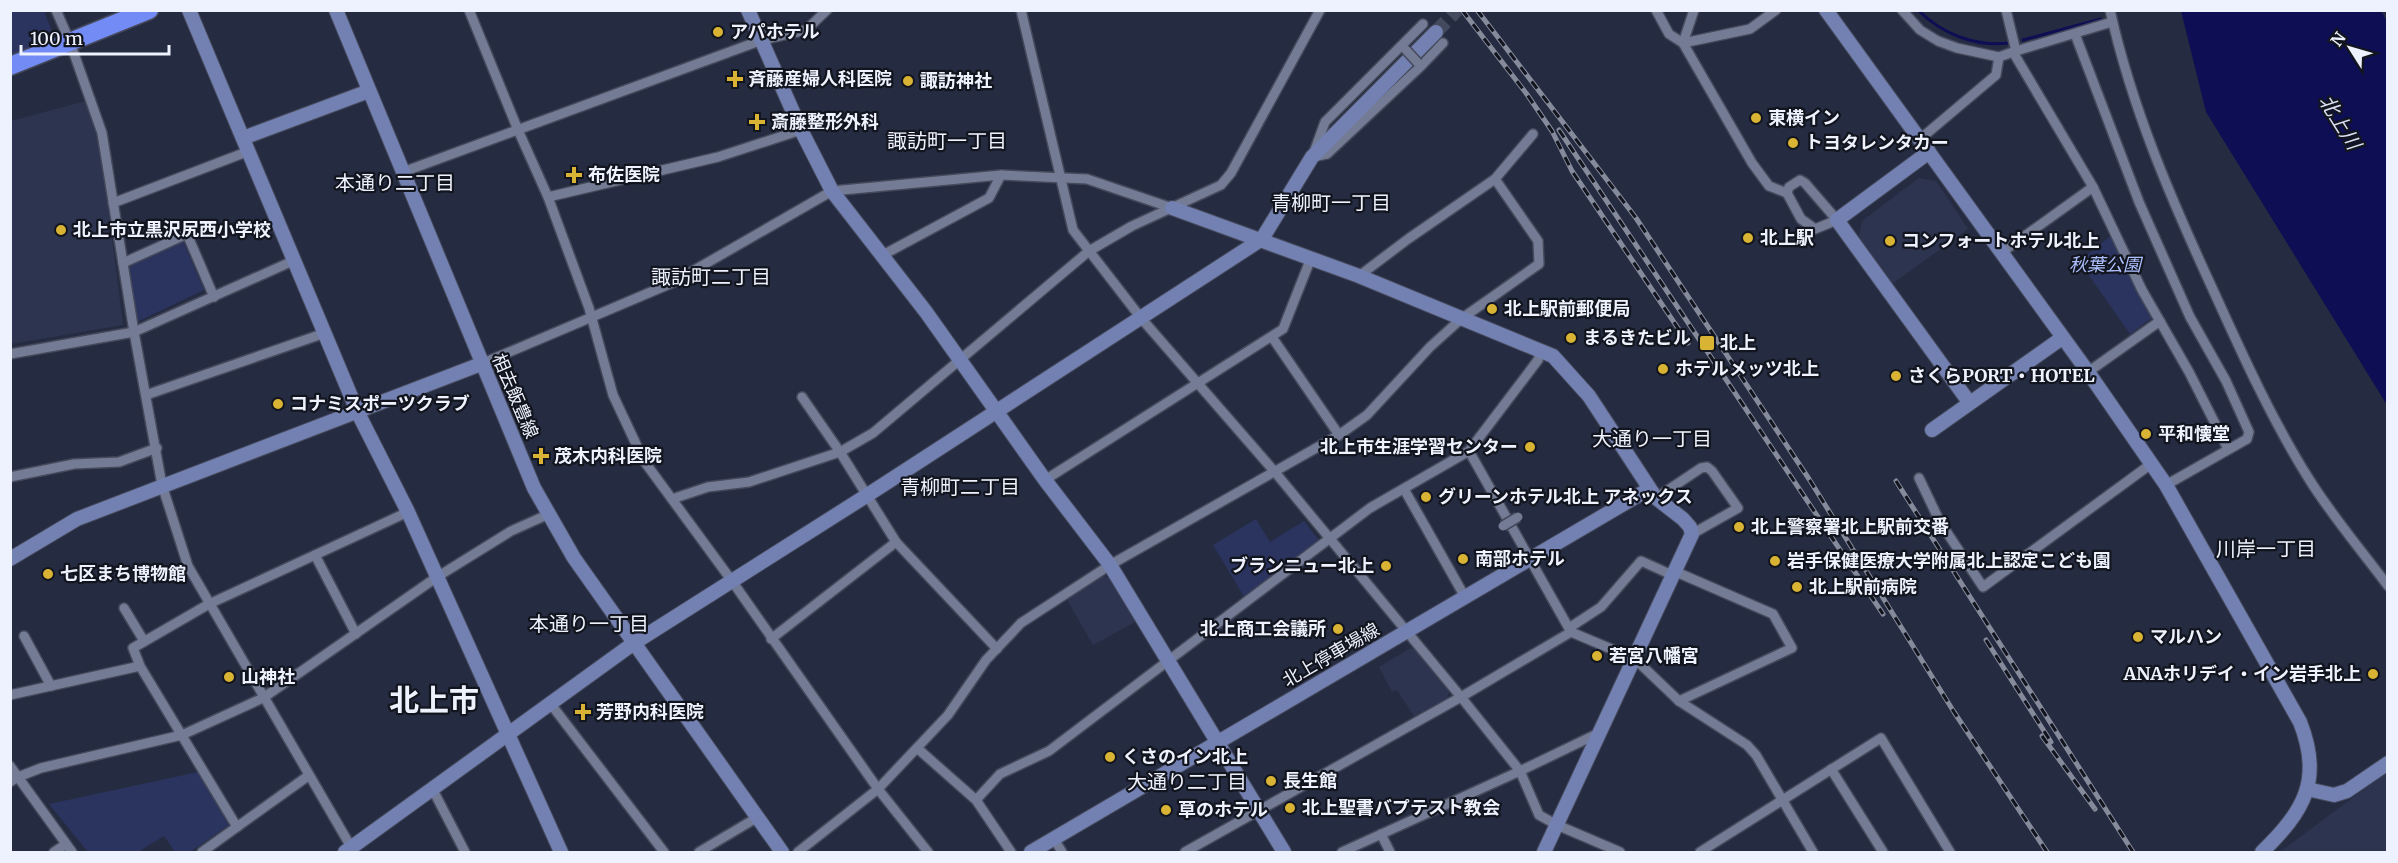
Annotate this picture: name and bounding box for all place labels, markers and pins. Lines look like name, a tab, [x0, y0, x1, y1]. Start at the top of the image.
place label: アパホテル	[730, 20, 820, 43]
marker: アパホテル	[711, 25, 725, 39]
place label: 斉藤産婦人科医院	[748, 67, 892, 90]
place label: 諏訪神社	[920, 69, 992, 92]
marker: 斉藤産婦人科医院	[726, 70, 744, 88]
marker: 諏訪神社	[901, 74, 915, 88]
place label: 東横イン	[1768, 106, 1840, 129]
place label: 斎藤整形外科	[771, 110, 879, 133]
marker: 東横イン	[1749, 111, 1763, 125]
marker: 斎藤整形外科	[748, 113, 766, 131]
place label: トヨタレンタカー	[1805, 131, 1949, 154]
marker: トヨタレンタカー	[1786, 136, 1800, 150]
place label: 布佐医院	[588, 163, 660, 186]
marker: 布佐医院	[565, 166, 583, 184]
place label: 北上市立黒沢尻西小学校	[73, 218, 271, 241]
marker: 北上市立黒沢尻西小学校	[54, 223, 68, 237]
place label: 北上駅	[1760, 226, 1814, 249]
place label: コンフォートホテル北上	[1902, 229, 2099, 252]
marker: 北上駅	[1741, 231, 1755, 245]
marker: コンフォートホテル北上	[1883, 234, 1897, 248]
place label: 北上駅前郵便局	[1504, 297, 1630, 320]
marker: 北上駅前郵便局	[1485, 302, 1499, 316]
place label: まるきたビル	[1583, 326, 1691, 349]
marker: まるきたビル	[1564, 331, 1578, 345]
place label: 北上	[1720, 331, 1756, 354]
marker: 北上	[1698, 334, 1716, 352]
place label: ホテルメッツ北上	[1675, 357, 1819, 380]
marker: ホテルメッツ北上	[1656, 362, 1670, 376]
place label: さくらPORT・HOTEL	[1908, 364, 2095, 387]
marker: さくらPORT・HOTEL	[1889, 369, 1903, 383]
place label: コナミスポーツクラブ	[290, 392, 470, 415]
marker: コナミスポーツクラブ	[271, 397, 285, 411]
place label: 平和懐堂	[2158, 422, 2230, 445]
marker: 平和懐堂	[2139, 427, 2153, 441]
place label: 北上市生涯学習センター	[1320, 435, 1518, 458]
marker: 北上市生涯学習センター	[1523, 440, 1537, 454]
place label: 茂木内科医院	[554, 444, 662, 467]
marker: 茂木内科医院	[532, 447, 550, 465]
place label: グリーンホテル北上 アネックス	[1438, 485, 1693, 508]
marker: グリーンホテル北上 アネックス	[1419, 490, 1433, 504]
place label: 北上警察署北上駅前交番	[1751, 515, 1949, 538]
marker: 北上警察署北上駅前交番	[1732, 520, 1746, 534]
place label: 南部ホテル	[1475, 547, 1565, 570]
place label: 岩手保健医療大学附属北上認定こども園	[1787, 549, 2111, 572]
marker: 南部ホテル	[1456, 552, 1470, 566]
place label: ブランニュー北上	[1230, 554, 1374, 577]
marker: 岩手保健医療大学附属北上認定こども園	[1768, 554, 1782, 568]
marker: ブランニュー北上	[1379, 559, 1393, 573]
place label: 七区まち博物館	[60, 562, 186, 585]
marker: 七区まち博物館	[41, 567, 55, 581]
place label: 北上駅前病院	[1809, 575, 1917, 598]
marker: 北上駅前病院	[1790, 580, 1804, 594]
place label: 北上商工会議所	[1200, 617, 1326, 640]
marker: 北上商工会議所	[1331, 622, 1345, 636]
place label: マルハン	[2150, 625, 2222, 648]
marker: マルハン	[2131, 630, 2145, 644]
place label: 若宮八幡宮	[1609, 644, 1699, 667]
marker: 若宮八幡宮	[1590, 649, 1604, 663]
place label: ANAホリデイ・イン岩手北上	[2122, 662, 2361, 685]
place label: 山神社	[241, 665, 295, 688]
marker: ANAホリデイ・イン岩手北上	[2366, 667, 2380, 681]
marker: 山神社	[222, 670, 236, 684]
place label: 芳野内科医院	[596, 700, 704, 723]
marker: 芳野内科医院	[574, 703, 592, 721]
place label: くさのイン北上	[1122, 745, 1248, 768]
marker: くさのイン北上	[1103, 750, 1117, 764]
place label: 長生館	[1283, 769, 1337, 792]
marker: 長生館	[1264, 774, 1278, 788]
place label: 北上聖書バプテスト教会	[1302, 796, 1500, 819]
place label: 草のホテル	[1178, 798, 1268, 821]
marker: 北上聖書バプテスト教会	[1283, 801, 1297, 815]
marker: 草のホテル	[1159, 803, 1173, 817]

